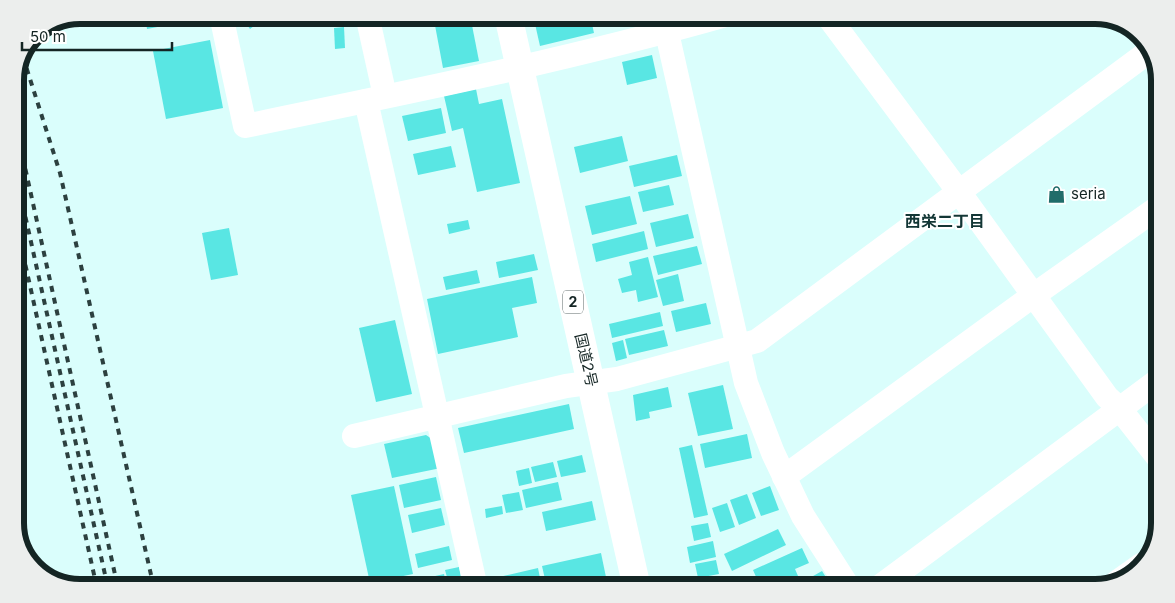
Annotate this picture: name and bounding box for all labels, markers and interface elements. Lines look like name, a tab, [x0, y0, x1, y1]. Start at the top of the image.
scale bar	[22, 20, 172, 52]
text: 50 m	[30, 27, 66, 46]
shop icon: seria	[1047, 184, 1067, 204]
place label: seria	[1071, 184, 1106, 203]
district label: 西栄二丁目	[905, 211, 985, 231]
road number: 2	[563, 290, 583, 314]
street label: 国道2号	[571, 331, 602, 388]

